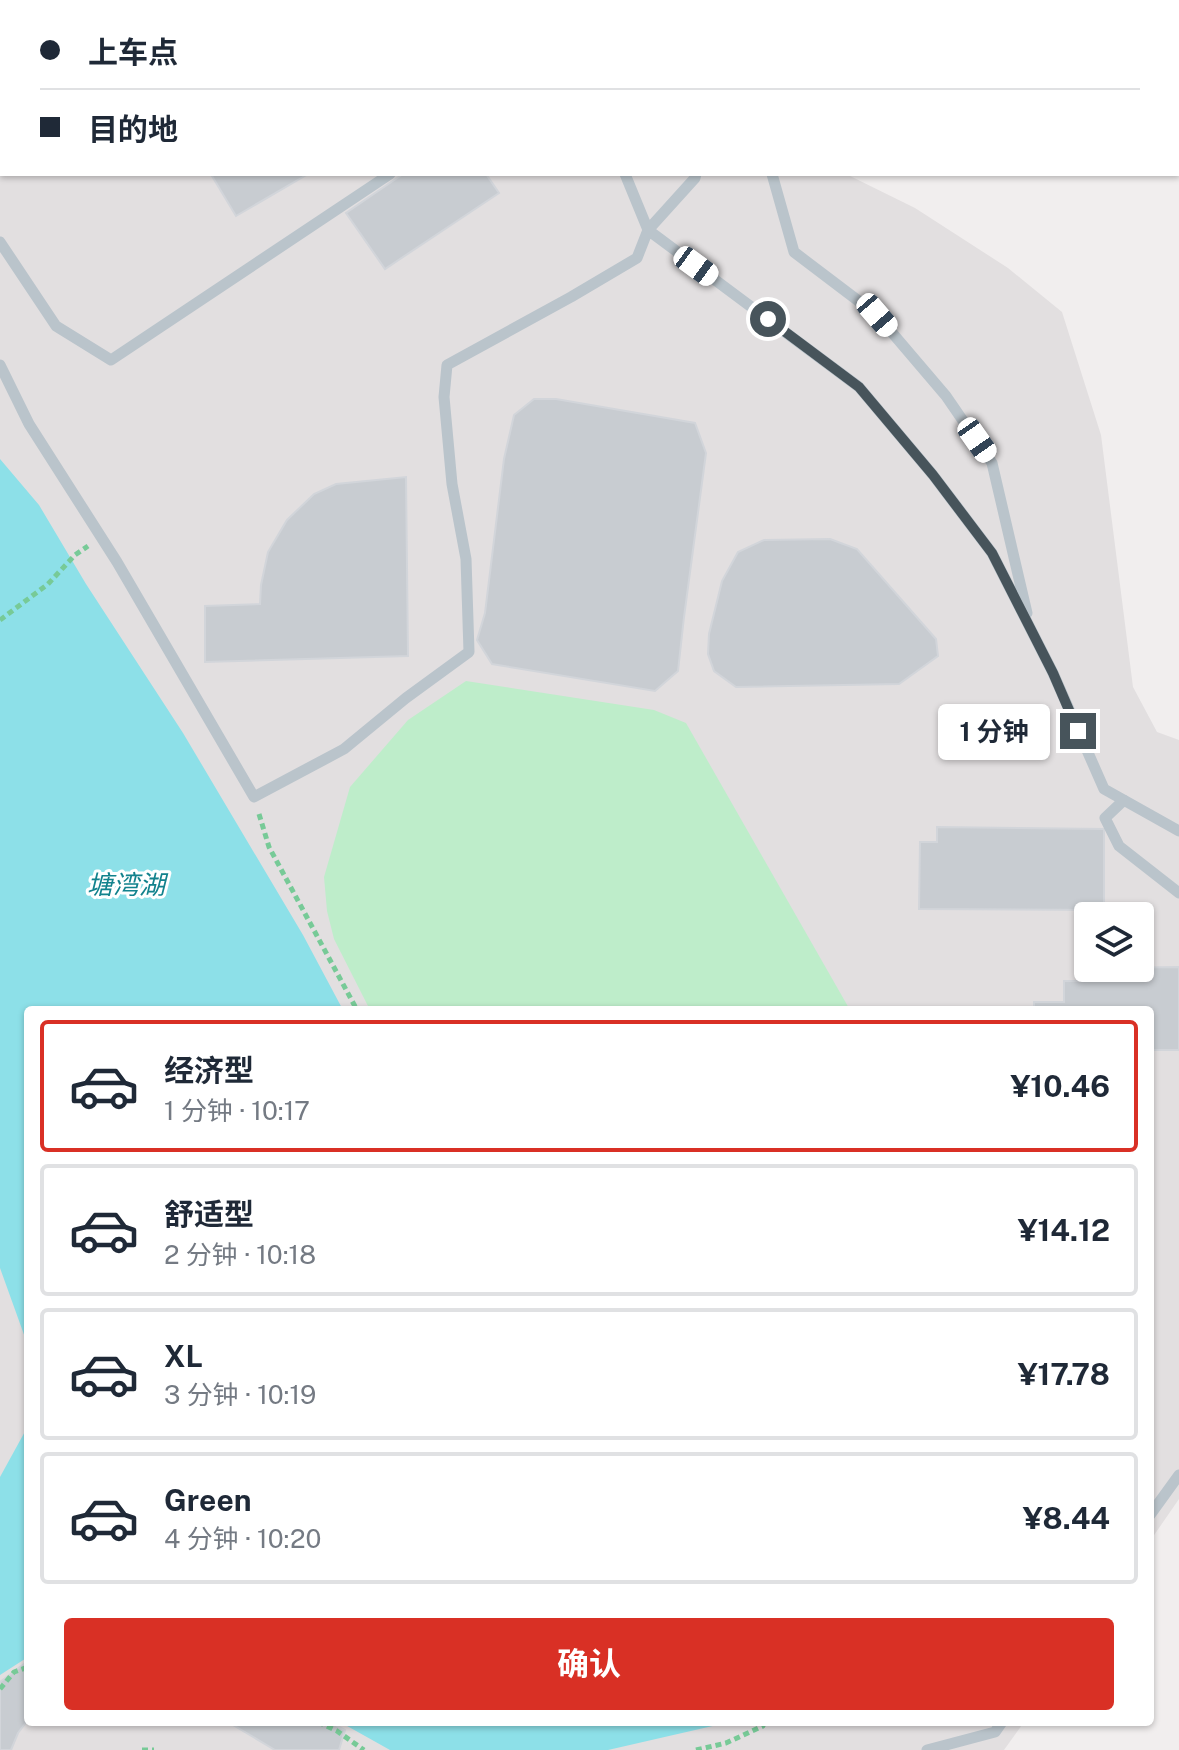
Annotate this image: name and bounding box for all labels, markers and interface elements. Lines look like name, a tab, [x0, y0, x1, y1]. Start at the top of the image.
text: 上车点	[88, 34, 178, 70]
text: 目的地	[88, 111, 178, 147]
car	[670, 242, 722, 290]
car	[852, 289, 902, 341]
route start	[750, 301, 786, 337]
car	[953, 413, 1001, 467]
callout: 1 分钟	[938, 703, 1050, 759]
route end	[1060, 713, 1096, 749]
text: 1 分钟	[960, 716, 1029, 747]
water label: 塘湾湖	[87, 869, 169, 900]
map controls	[1074, 902, 1154, 982]
button: layers	[1074, 902, 1154, 982]
icon: car	[68, 1050, 140, 1122]
text: 经济型	[164, 1052, 254, 1088]
text: ¥10.46	[1011, 1068, 1110, 1104]
text: 1 分钟 · 10:17	[164, 1095, 310, 1126]
icon: car	[68, 1194, 140, 1266]
text: 舒适型	[164, 1196, 254, 1232]
text: ¥14.12	[1018, 1212, 1110, 1248]
text: 2 分钟 · 10:18	[164, 1239, 316, 1270]
icon: car	[68, 1338, 140, 1410]
text: XL	[164, 1338, 203, 1374]
text: ¥17.78	[1018, 1356, 1110, 1392]
text: 3 分钟 · 10:19	[164, 1379, 316, 1410]
icon: car	[68, 1482, 140, 1554]
text: Green	[164, 1482, 251, 1518]
text: ¥8.44	[1023, 1500, 1110, 1536]
text: 4 分钟 · 10:20	[164, 1523, 321, 1554]
button: 确认	[64, 1618, 1114, 1710]

